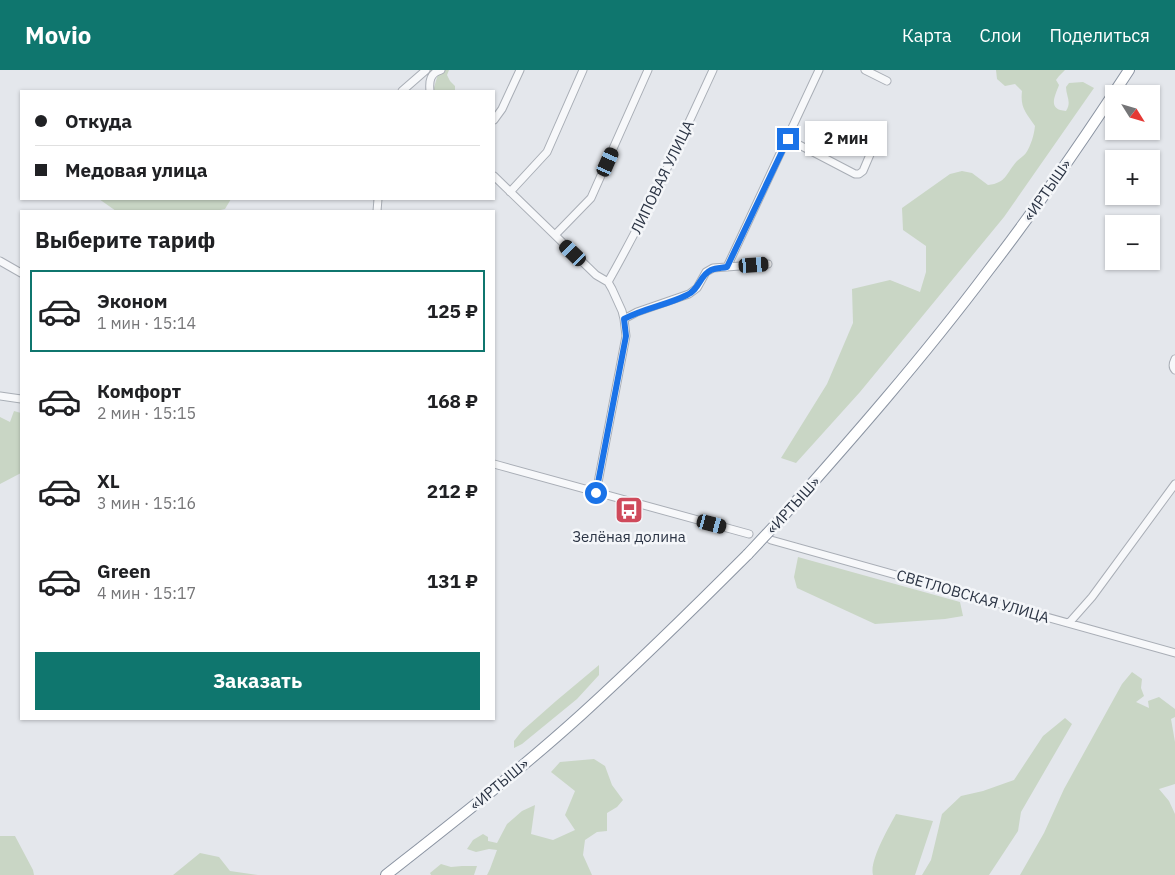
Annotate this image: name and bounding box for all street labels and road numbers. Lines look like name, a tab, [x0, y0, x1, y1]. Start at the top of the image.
street label: ЛИПОВАЯ УЛИЦА	[626, 117, 698, 237]
street label: «ИРТЫШ»	[1019, 155, 1075, 225]
street label: «ИРТЫШ»	[762, 472, 824, 538]
street label: СВЕТЛОВСКАЯ УЛИЦА	[894, 565, 1052, 627]
street label: «ИРТЫШ»	[466, 754, 533, 814]

